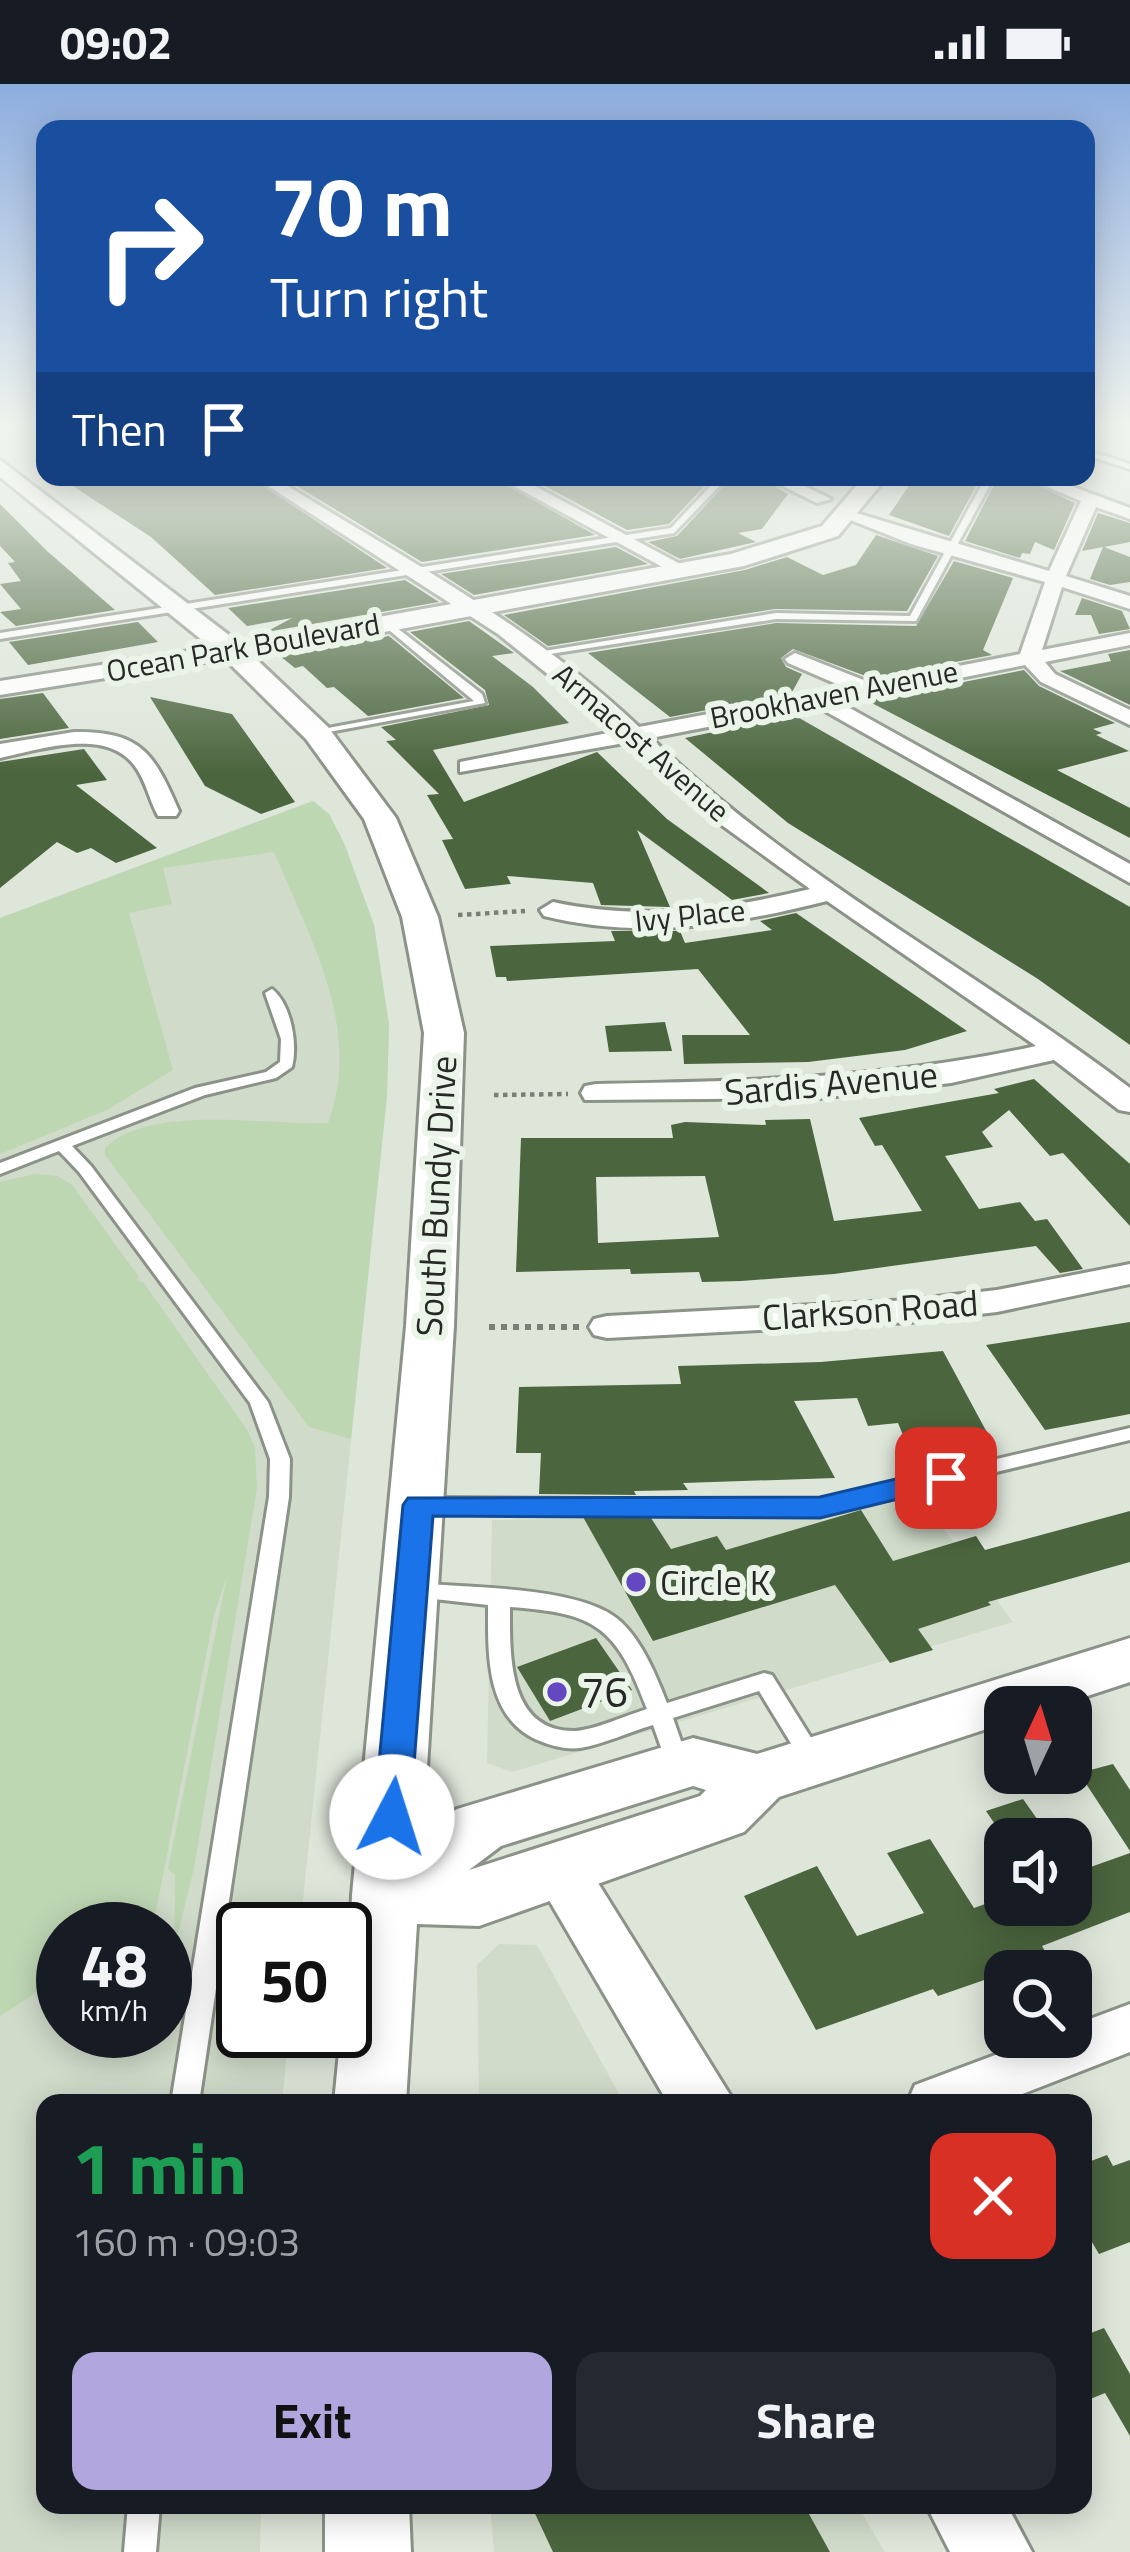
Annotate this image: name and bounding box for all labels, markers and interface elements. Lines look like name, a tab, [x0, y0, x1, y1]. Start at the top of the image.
text: 09:02	[60, 8, 172, 76]
text: 70 m	[270, 141, 453, 269]
icon: right	[72, 168, 228, 324]
text: Turn right	[270, 256, 488, 338]
text: Then	[72, 395, 167, 463]
icon: arrive	[191, 396, 257, 462]
street label: Ocean Park Boulevard	[103, 600, 383, 694]
street label: Brookhaven Avenue	[706, 647, 962, 741]
street label: Armacost Avenue	[543, 652, 741, 832]
street label: Ivy Place	[632, 886, 747, 944]
street label: Sardis Avenue	[722, 1046, 940, 1119]
street label: South Bundy Drive	[401, 1054, 470, 1338]
street label: Clarkson Road	[760, 1275, 980, 1344]
pin	[895, 1427, 997, 1529]
icon: arrive	[913, 1445, 979, 1511]
place label: Circle K	[660, 1554, 770, 1609]
marker: Circle K	[623, 1569, 649, 1595]
place label: 76	[581, 1659, 628, 1723]
marker: 76	[544, 1679, 570, 1705]
north arrow	[984, 1686, 1092, 1794]
map controls	[984, 1686, 1092, 2058]
position arrow	[329, 1754, 455, 1880]
button: sound	[984, 1818, 1092, 1926]
speed limit sign: 50	[216, 1902, 372, 2058]
text: 48	[80, 1919, 148, 2010]
button: search	[984, 1950, 1092, 2058]
text: km/h	[80, 1987, 148, 2033]
text: 1 min	[72, 2112, 247, 2222]
button: close	[930, 2133, 1056, 2259]
text: 160 m · 09:03	[72, 2212, 300, 2271]
button: Exit	[72, 2352, 552, 2490]
button: Share	[576, 2352, 1056, 2490]

